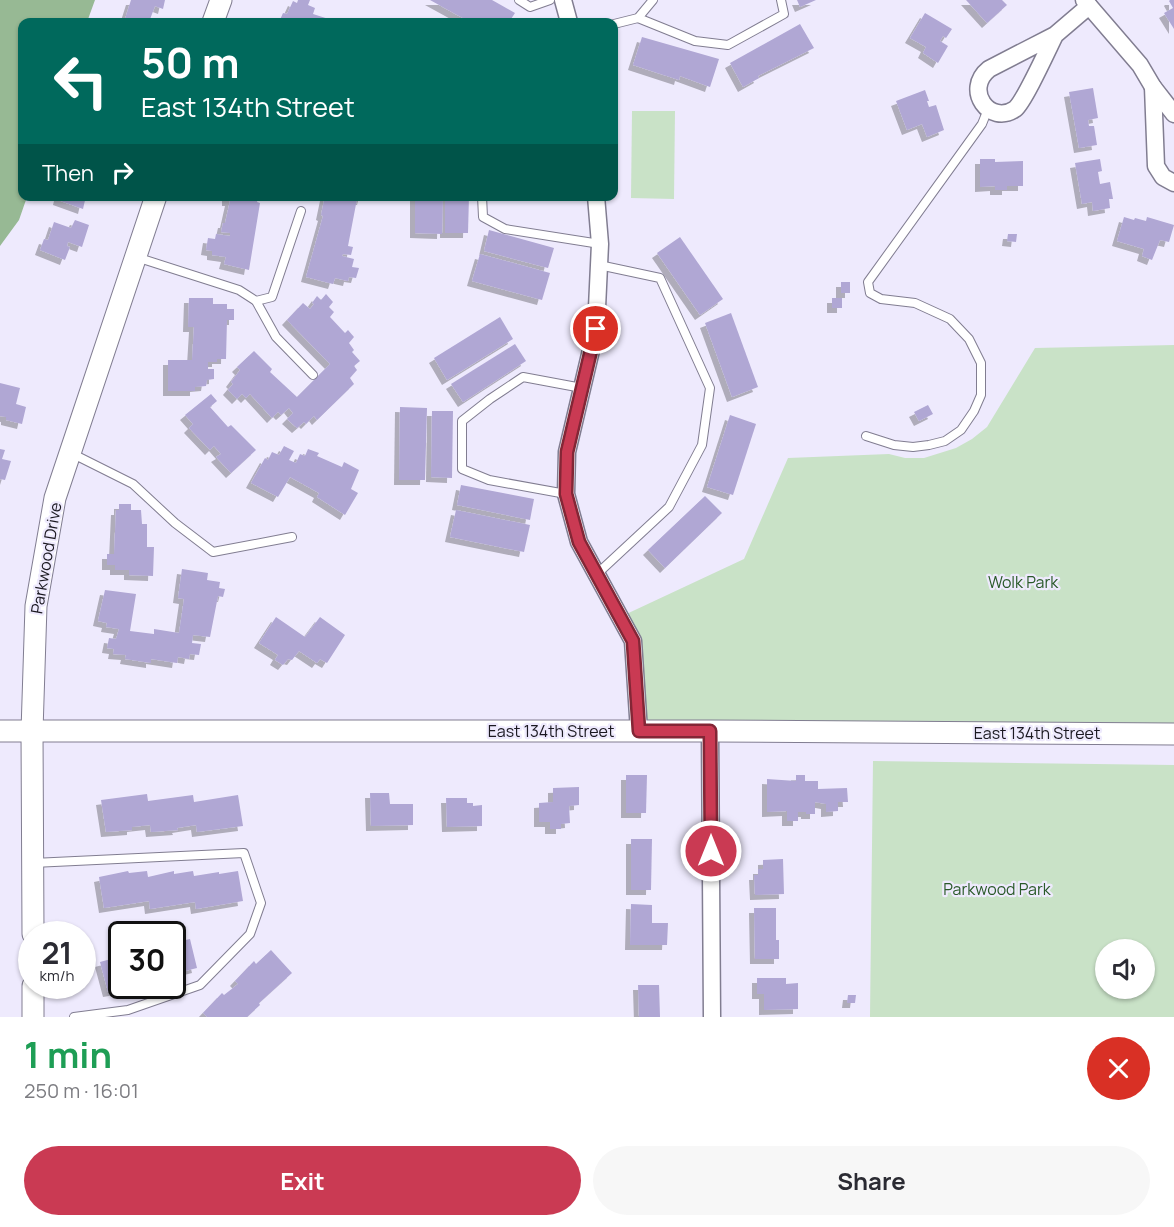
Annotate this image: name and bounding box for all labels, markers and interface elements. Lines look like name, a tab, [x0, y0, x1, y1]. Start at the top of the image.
text: 50 m	[141, 33, 239, 91]
icon: left	[42, 42, 120, 120]
text: East 134th Street	[141, 88, 355, 125]
icon: right	[106, 156, 139, 189]
text: Then	[42, 158, 94, 188]
pin	[570, 303, 621, 354]
icon: arrive	[579, 312, 612, 345]
street label: Parkwood Drive	[25, 501, 67, 615]
park label: Wolk Park	[988, 571, 1059, 593]
street label: East 134th Street	[488, 720, 614, 742]
street label: East 134th Street	[974, 722, 1100, 744]
position arrow	[679, 819, 743, 883]
park label: Parkwood Park	[943, 878, 1052, 900]
speed limit sign: 30	[108, 921, 186, 999]
text: 21	[41, 932, 73, 973]
map controls	[1095, 939, 1155, 999]
button: sound	[1095, 939, 1155, 999]
text: km/h	[40, 965, 74, 986]
text: 1 min	[24, 1030, 112, 1079]
button: close	[1087, 1037, 1150, 1100]
text: 250 m · 16:01	[24, 1077, 139, 1104]
button: Exit	[24, 1146, 581, 1215]
button: Share	[593, 1146, 1150, 1215]

